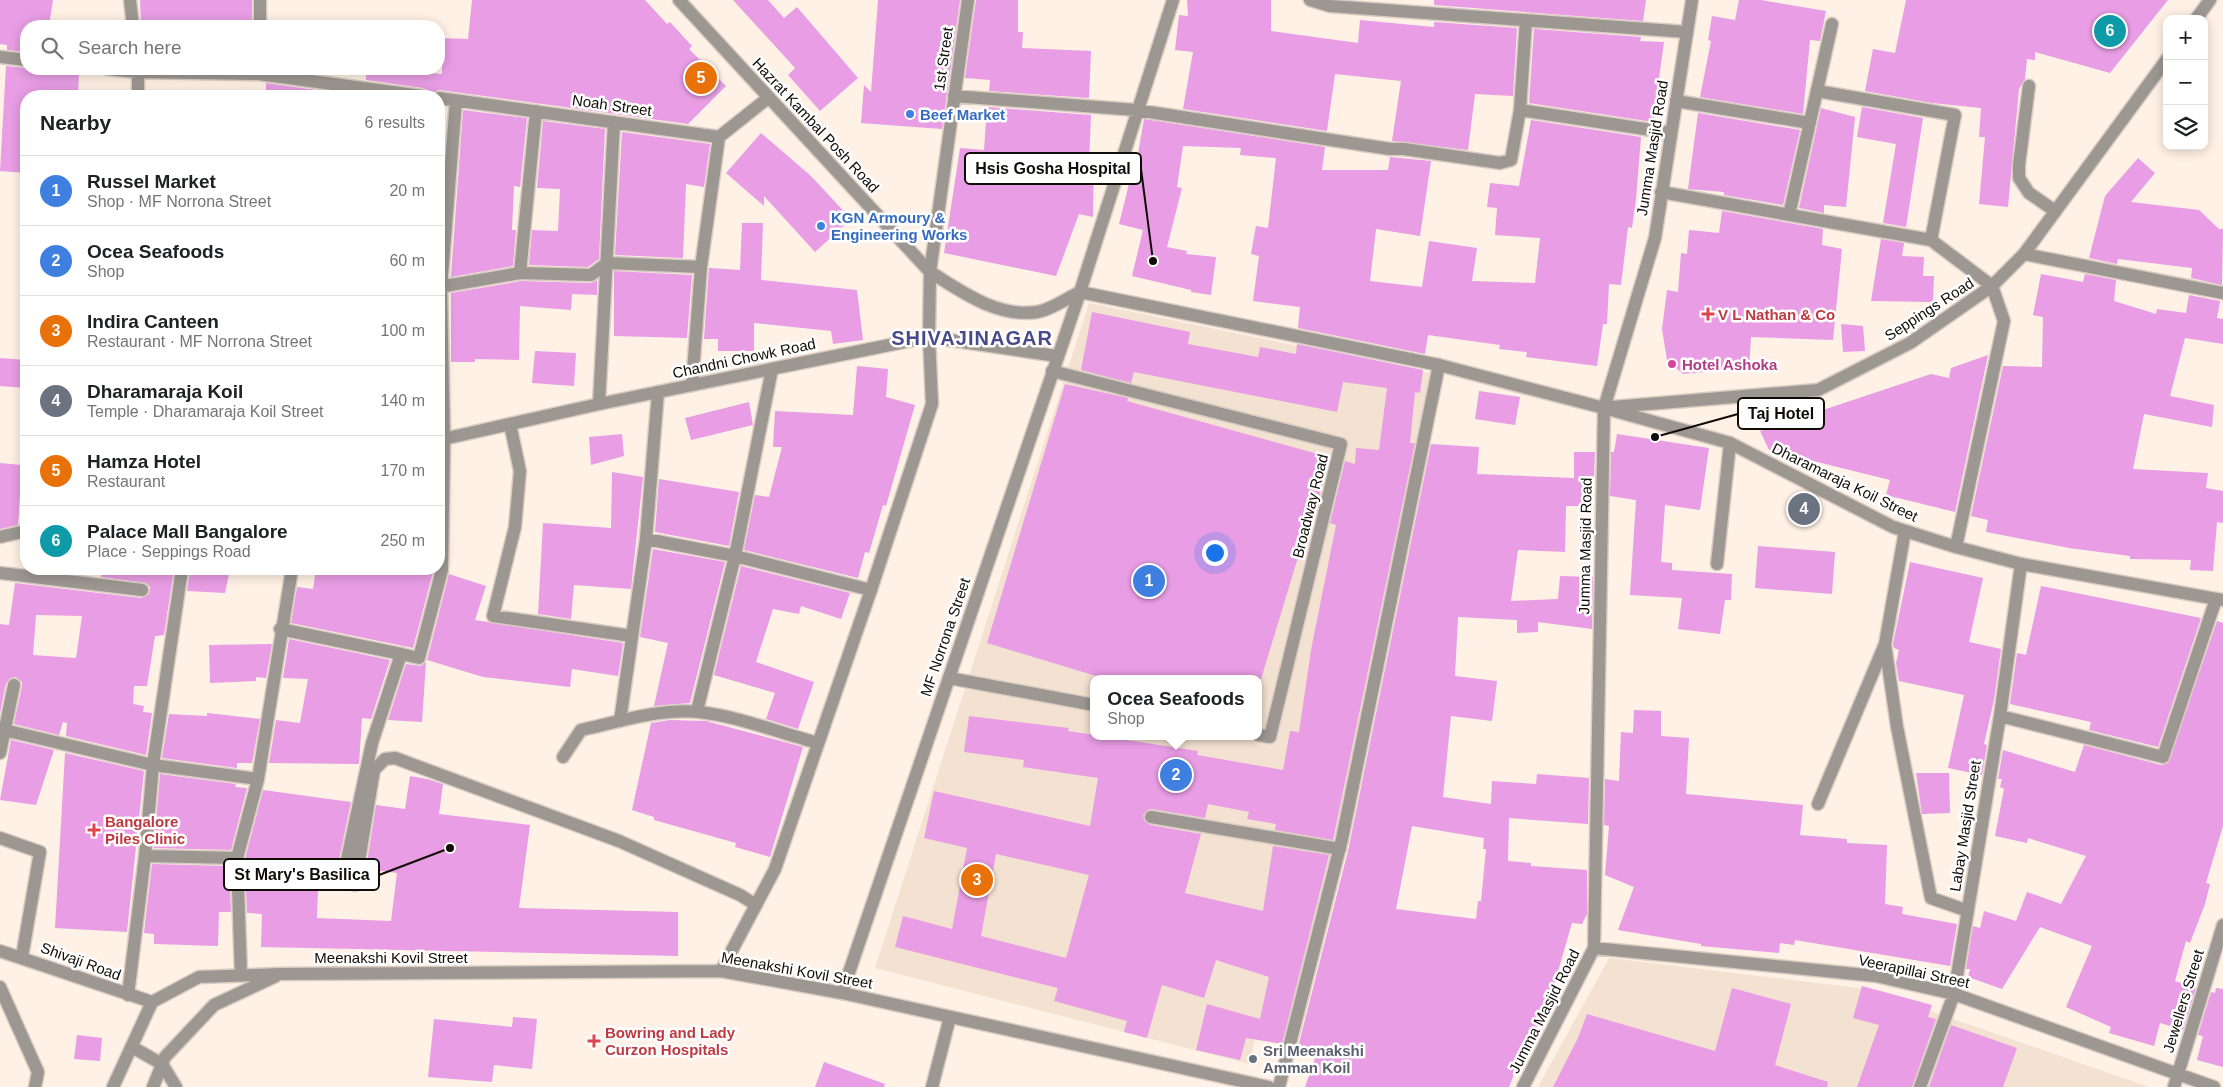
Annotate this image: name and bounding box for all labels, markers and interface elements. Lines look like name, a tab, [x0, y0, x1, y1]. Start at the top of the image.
pin: 6	[2094, 12, 2126, 50]
map controls	[2163, 15, 2208, 150]
button: +	[2163, 15, 2208, 60]
search box	[20, 20, 445, 75]
street label: 1st Street	[930, 25, 956, 92]
icon: search	[38, 34, 66, 62]
text: Search here	[78, 37, 182, 58]
street label: Hazrat Kambal Posh Road	[749, 54, 883, 196]
pin: 5	[685, 59, 717, 97]
button: −	[2163, 60, 2208, 105]
street label: Jumma Masjid Road	[1633, 79, 1671, 217]
street label: Noah Street	[571, 91, 654, 119]
button: layers	[2163, 105, 2208, 150]
place label: Beef Market	[920, 106, 1005, 123]
marker: Beef Market	[904, 108, 916, 120]
text: Nearby	[40, 111, 111, 134]
text: 6 results	[365, 114, 425, 131]
callout: Hsis Gosha Hospital	[965, 153, 1141, 184]
text: Hsis Gosha Hospital	[975, 160, 1131, 177]
text: Russel Market	[87, 171, 216, 192]
text: 1	[52, 182, 60, 199]
text: 20 m	[389, 182, 425, 199]
text: Shop · MF Norrona Street	[87, 193, 271, 210]
place label: KGN Armoury & Engineering Works	[831, 209, 967, 243]
marker: KGN Armoury & Engineering Works	[815, 220, 827, 232]
text: Ocea Seafoods	[87, 241, 224, 262]
text: 2	[52, 252, 60, 269]
text: 60 m	[389, 252, 425, 269]
text: Shop	[87, 263, 124, 280]
street label: Seppings Road	[1881, 274, 1977, 344]
place label: V L Nathan & Co	[1718, 306, 1835, 323]
marker: V L Nathan & Co	[1702, 308, 1714, 320]
text: Indira Canteen	[87, 311, 219, 332]
text: 3	[52, 322, 60, 339]
text: 100 m	[381, 322, 425, 339]
district label: SHIVAJINAGAR	[891, 327, 1053, 349]
text: Restaurant · MF Norrona Street	[87, 333, 312, 350]
street label: Chandni Chowk Road	[671, 335, 817, 381]
place label: Hotel Ashoka	[1682, 356, 1778, 373]
marker: Hotel Ashoka	[1666, 358, 1678, 370]
text: Dharamaraja Koil	[87, 381, 243, 402]
text: 4	[52, 392, 60, 409]
text: 140 m	[381, 392, 425, 409]
callout: Taj Hotel	[1738, 398, 1824, 429]
text: Temple · Dharamaraja Koil Street	[87, 403, 324, 420]
text: Taj Hotel	[1748, 405, 1814, 422]
street label: Dharamaraja Koil Street	[1769, 439, 1921, 525]
text: Hamza Hotel	[87, 451, 201, 472]
street label: Broadway Road	[1289, 452, 1331, 560]
text: 5	[52, 462, 60, 479]
text: 170 m	[381, 462, 425, 479]
text: Restaurant	[87, 473, 165, 490]
street label: Jumma Masjid Road	[1575, 478, 1595, 614]
pin: 4	[1788, 490, 1820, 528]
text: Palace Mall Bangalore	[87, 521, 288, 542]
text: 6	[52, 532, 60, 549]
text: 250 m	[381, 532, 425, 549]
your location	[1202, 540, 1228, 566]
text: Place · Seppings Road	[87, 543, 251, 560]
pin: 1	[1133, 562, 1165, 600]
street label: MF Norrona Street	[917, 575, 974, 698]
popup	[1090, 675, 1262, 740]
text: Ocea Seafoods	[1107, 688, 1245, 709]
text: Shop	[1107, 710, 1145, 727]
pin: 2	[1160, 756, 1192, 794]
street label: Labay Masjid Street	[1946, 758, 1984, 893]
place label: Bangalore Piles Clinic	[105, 813, 185, 847]
marker: Bangalore Piles Clinic	[87, 823, 101, 837]
callout: St Mary's Basilica	[224, 859, 379, 890]
pin: 3	[961, 861, 993, 899]
text: St Mary's Basilica	[234, 866, 370, 883]
street label: Shivaji Road	[39, 939, 123, 983]
street label: Jumma Masjid Road	[1505, 946, 1583, 1076]
street label: Jewellers Street	[2159, 947, 2207, 1055]
street label: Meenakshi Kovil Street	[720, 948, 875, 992]
street label: Meenakshi Kovil Street	[314, 949, 469, 966]
street label: Veerapillai Street	[1857, 951, 1972, 991]
place label: Bowring and Lady Curzon Hospitals	[605, 1024, 736, 1058]
marker: Bowring and Lady Curzon Hospitals	[587, 1034, 601, 1048]
place label: Sri Meenakshi Amman Koil	[1263, 1042, 1364, 1076]
marker: Sri Meenakshi Amman Koil	[1247, 1053, 1259, 1065]

